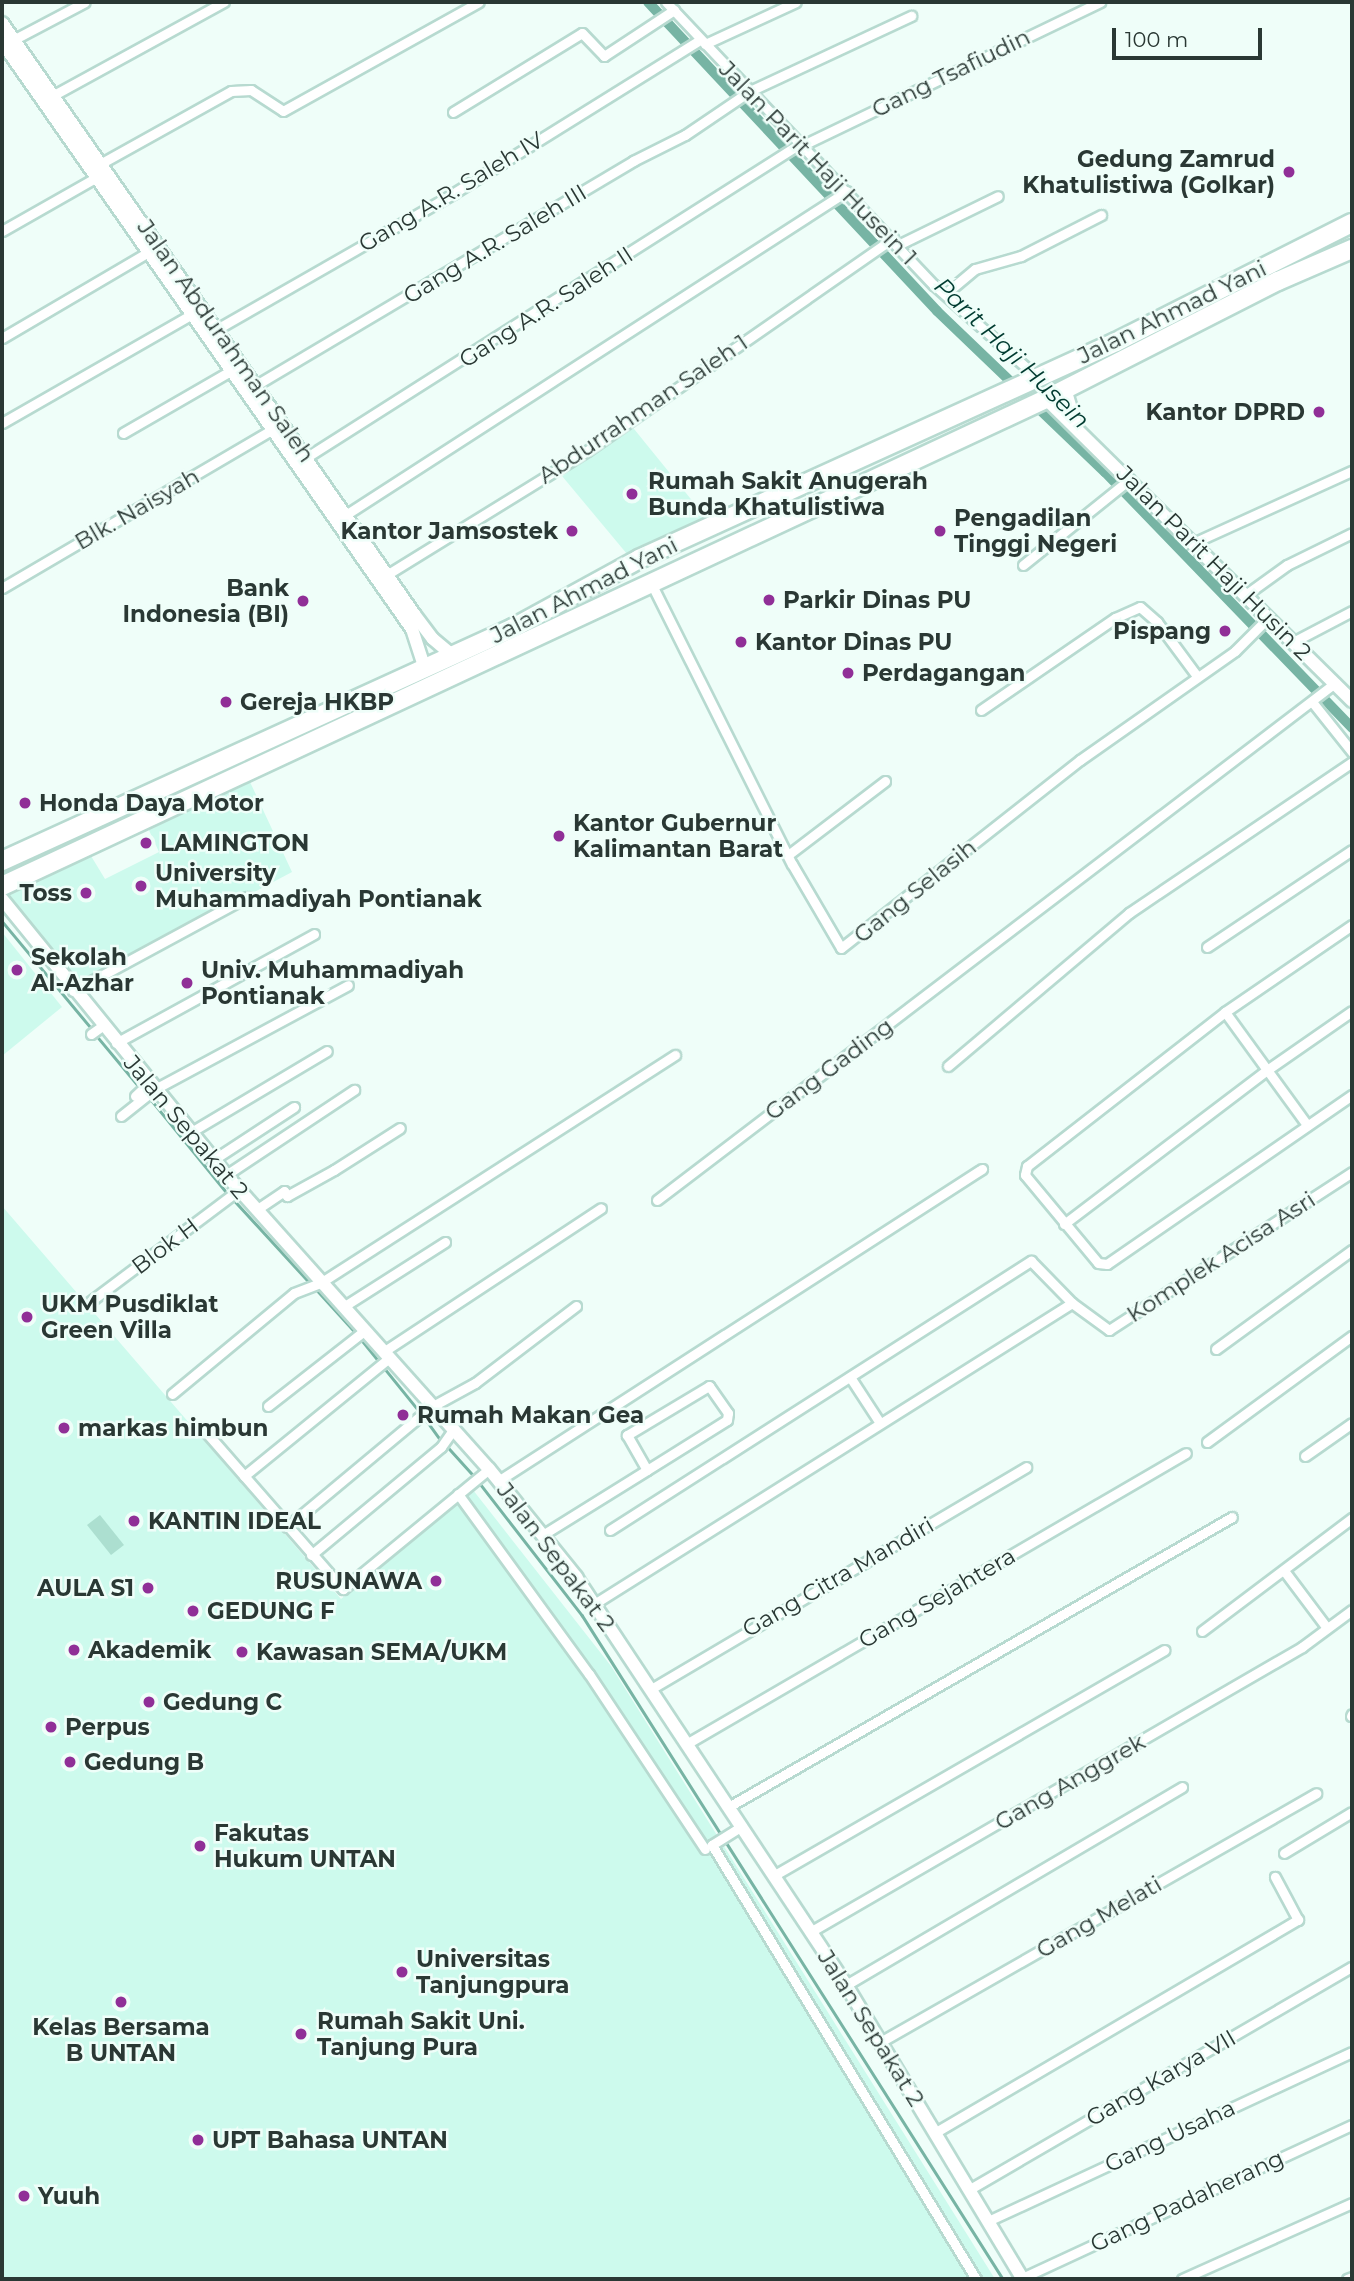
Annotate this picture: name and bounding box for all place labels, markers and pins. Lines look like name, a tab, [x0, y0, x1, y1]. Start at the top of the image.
place label: Gedung Zamrud Khatulistiwa (Golkar)	[1022, 145, 1275, 199]
marker: Gedung Zamrud Khatulistiwa (Golkar)	[1281, 164, 1297, 180]
place label: Kantor DPRD	[1146, 398, 1305, 426]
marker: Kantor DPRD	[1311, 404, 1327, 420]
place label: Rumah Sakit Anugerah Bunda Khatulistiwa	[648, 467, 928, 521]
marker: Rumah Sakit Anugerah Bunda Khatulistiwa	[622, 484, 642, 504]
place label: Pengadilan Tinggi Negeri	[954, 504, 1117, 558]
place label: Kantor Jamsostek	[341, 517, 558, 545]
marker: Kantor Jamsostek	[564, 523, 580, 539]
marker: Pengadilan Tinggi Negeri	[932, 523, 948, 539]
place label: Bank Indonesia (BI)	[123, 574, 289, 628]
place label: Parkir Dinas PU	[783, 586, 971, 614]
marker: Parkir Dinas PU	[761, 592, 777, 608]
marker: Bank Indonesia (BI)	[295, 593, 311, 609]
place label: Pispang	[1113, 617, 1211, 645]
marker: Pispang	[1217, 623, 1233, 639]
place label: Kantor Dinas PU	[755, 628, 952, 656]
marker: Kantor Dinas PU	[733, 634, 749, 650]
place label: Perdagangan	[862, 659, 1025, 687]
marker: Perdagangan	[840, 665, 856, 681]
place label: Gereja HKBP	[240, 688, 394, 716]
marker: Gereja HKBP	[218, 694, 234, 710]
place label: Honda Daya Motor	[39, 789, 264, 817]
marker: Honda Daya Motor	[17, 795, 33, 811]
place label: Kantor Gubernur Kalimantan Barat	[573, 809, 783, 863]
marker: Kantor Gubernur Kalimantan Barat	[551, 828, 567, 844]
place label: LAMINGTON	[160, 829, 309, 857]
marker: LAMINGTON	[138, 835, 154, 851]
place label: University Muhammadiyah Pontianak	[155, 859, 482, 913]
marker: University Muhammadiyah Pontianak	[133, 878, 149, 894]
place label: Toss	[20, 879, 72, 907]
marker: Toss	[78, 885, 94, 901]
place label: Sekolah Al-Azhar	[31, 943, 134, 997]
place label: Univ. Muhammadiyah Pontianak	[201, 956, 464, 1010]
marker: Sekolah Al-Azhar	[9, 962, 25, 978]
marker: Univ. Muhammadiyah Pontianak	[179, 975, 195, 991]
place label: UKM Pusdiklat Green Villa	[41, 1290, 218, 1344]
marker: UKM Pusdiklat Green Villa	[19, 1309, 35, 1325]
place label: Rumah Makan Gea	[417, 1401, 644, 1429]
marker: Rumah Makan Gea	[395, 1407, 411, 1423]
place label: markas himbun	[78, 1414, 268, 1442]
marker: markas himbun	[56, 1420, 72, 1436]
place label: KANTIN IDEAL	[148, 1507, 321, 1535]
marker: KANTIN IDEAL	[126, 1513, 142, 1529]
place label: RUSUNAWA	[275, 1567, 422, 1595]
marker: RUSUNAWA	[428, 1573, 444, 1589]
place label: AULA S1	[37, 1574, 134, 1602]
marker: AULA S1	[140, 1580, 156, 1596]
place label: GEDUNG F	[207, 1597, 335, 1625]
marker: GEDUNG F	[185, 1603, 201, 1619]
place label: Akademik	[88, 1636, 211, 1664]
place label: Kawasan SEMA/UKM	[256, 1638, 507, 1666]
marker: Akademik	[66, 1642, 82, 1658]
marker: Kawasan SEMA/UKM	[234, 1644, 250, 1660]
place label: Gedung C	[163, 1688, 282, 1716]
marker: Gedung C	[141, 1694, 157, 1710]
place label: Perpus	[65, 1713, 150, 1741]
marker: Perpus	[43, 1719, 59, 1735]
place label: Gedung B	[84, 1748, 204, 1776]
marker: Gedung B	[62, 1754, 78, 1770]
place label: Fakutas Hukum UNTAN	[214, 1819, 396, 1873]
marker: Fakutas Hukum UNTAN	[192, 1838, 208, 1854]
place label: Universitas Tanjungpura	[416, 1945, 570, 1999]
marker: Universitas Tanjungpura	[394, 1964, 410, 1980]
marker: Kelas Bersama B UNTAN	[113, 1994, 129, 2010]
place label: Rumah Sakit Uni. Tanjung Pura	[317, 2007, 525, 2061]
place label: Kelas Bersama B UNTAN	[32, 2013, 210, 2067]
marker: Rumah Sakit Uni. Tanjung Pura	[291, 2024, 311, 2044]
place label: UPT Bahasa UNTAN	[212, 2126, 448, 2154]
marker: UPT Bahasa UNTAN	[190, 2132, 206, 2148]
place label: Yuuh	[38, 2182, 100, 2210]
marker: Yuuh	[16, 2188, 32, 2204]

